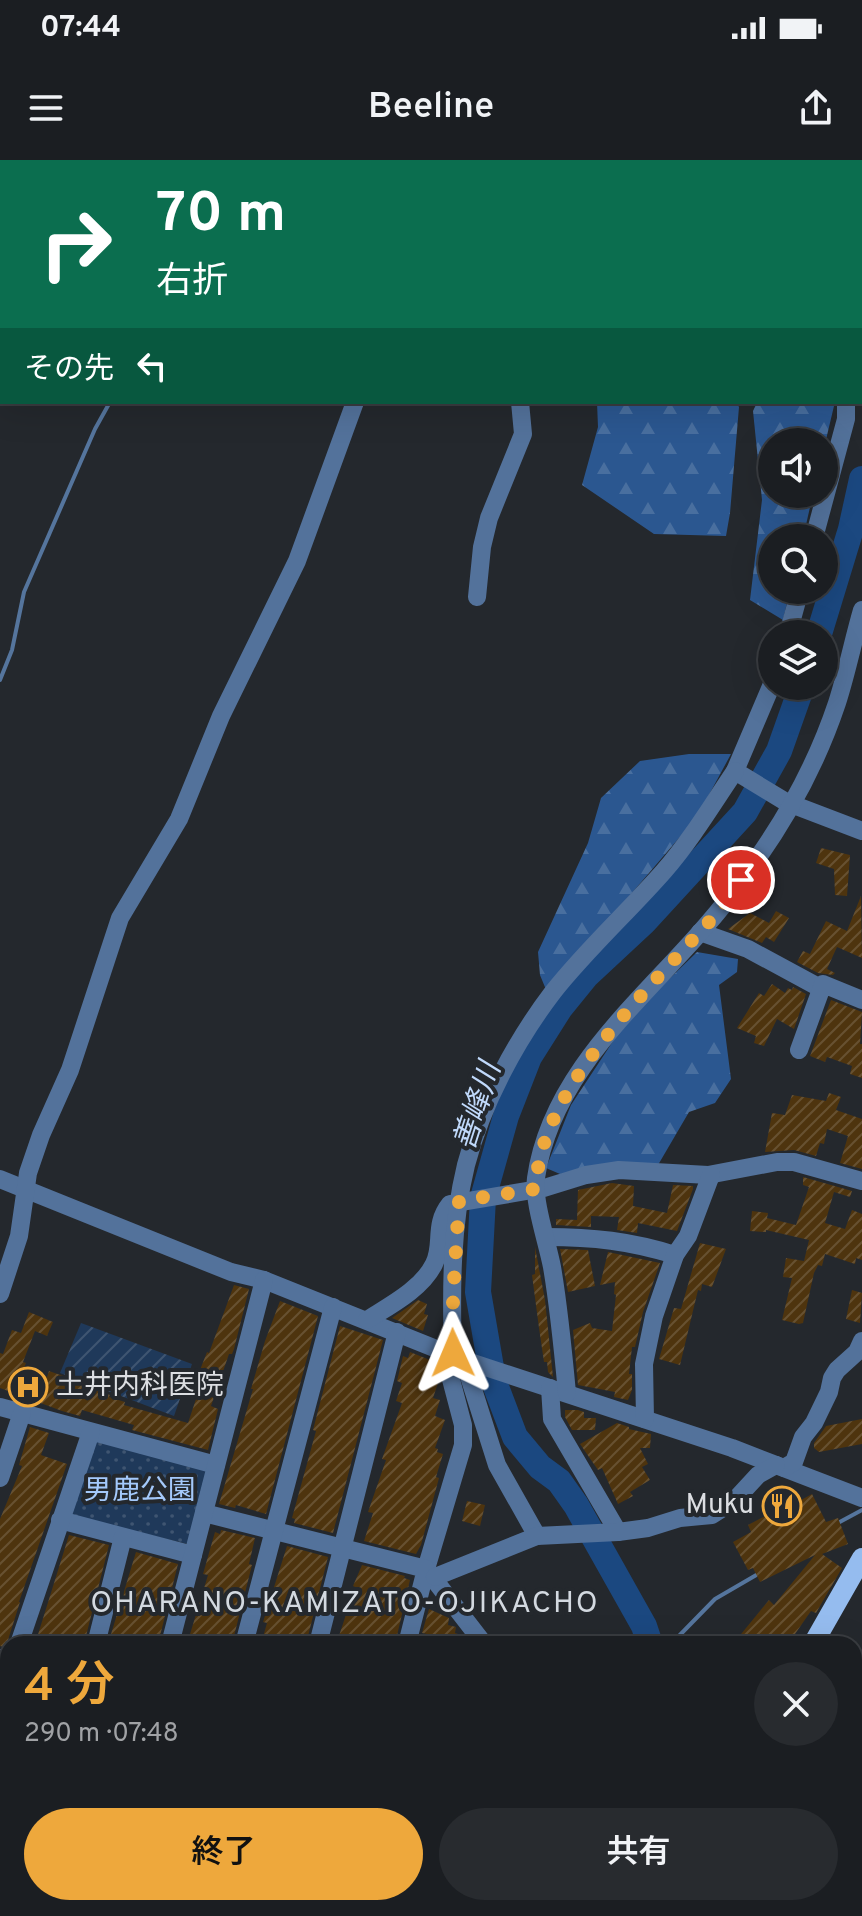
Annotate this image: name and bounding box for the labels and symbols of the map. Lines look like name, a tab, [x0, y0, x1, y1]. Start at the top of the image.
pin	[707, 846, 775, 914]
water label: 善峰川	[447, 1056, 511, 1156]
position arrow	[411, 1311, 495, 1395]
hospital icon: 土井内科医院	[7, 1366, 49, 1408]
place label: 土井内科医院	[56, 1369, 224, 1405]
park label: 男鹿公園	[84, 1474, 196, 1510]
restaurant icon: Muku	[761, 1485, 803, 1527]
place label: Muku	[686, 1488, 754, 1524]
district label: OHARANO-KAMIZATO-OJIKACHO	[90, 1586, 600, 1623]

